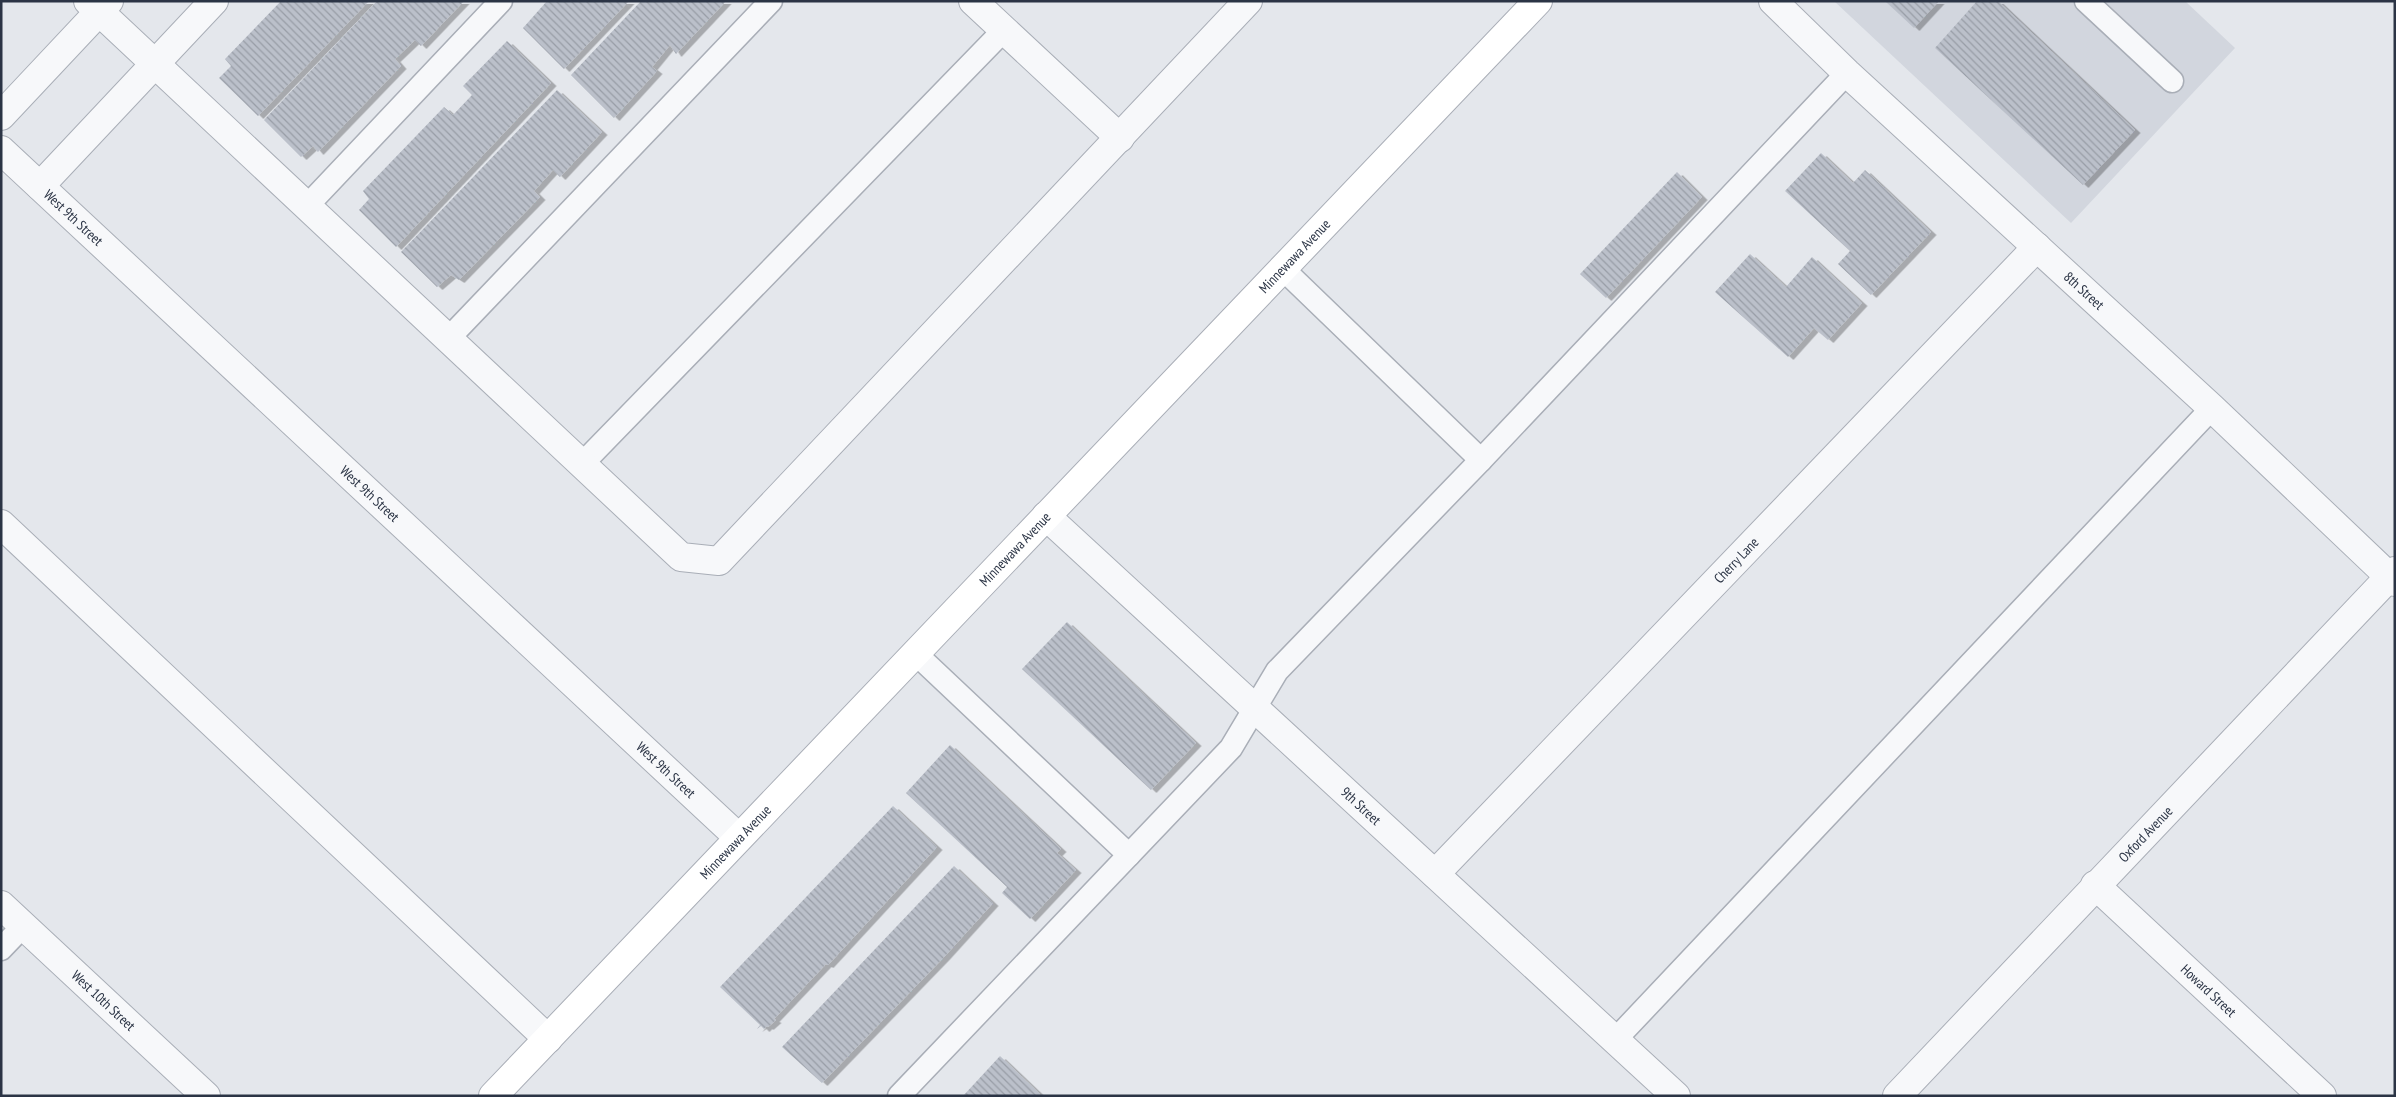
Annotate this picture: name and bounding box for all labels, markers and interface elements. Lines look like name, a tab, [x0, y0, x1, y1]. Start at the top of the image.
street label: West 9th Street	[40, 185, 107, 250]
street label: Minnewawa Avenue	[1255, 215, 1334, 297]
street label: 8th Street	[2060, 268, 2108, 314]
street label: West 9th Street	[336, 462, 403, 526]
street label: Minnewawa Avenue	[975, 508, 1055, 590]
street label: Cherry Lane	[1710, 533, 1763, 587]
street label: West 9th Street	[632, 738, 699, 802]
street label: 9th Street	[1337, 783, 1385, 829]
street label: Minnewawa Avenue	[696, 801, 775, 883]
street label: Oxford Avenue	[2115, 802, 2176, 866]
street label: Howard Street	[2177, 960, 2240, 1021]
street label: West 10th Street	[68, 966, 139, 1035]

